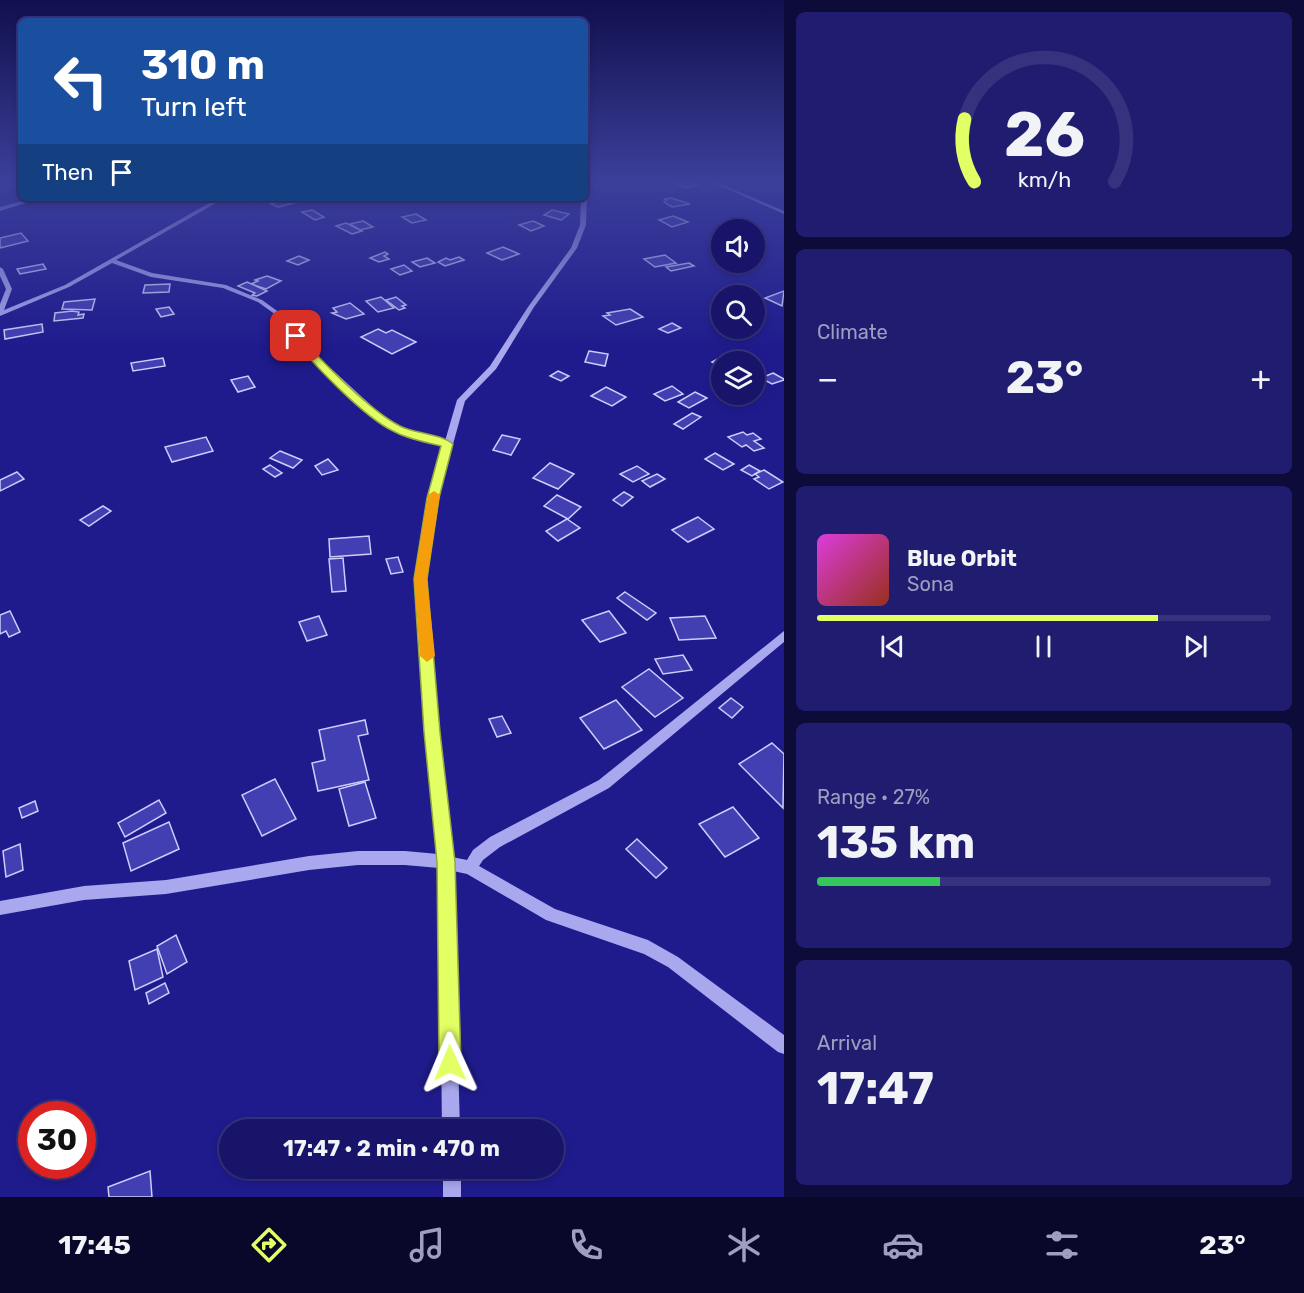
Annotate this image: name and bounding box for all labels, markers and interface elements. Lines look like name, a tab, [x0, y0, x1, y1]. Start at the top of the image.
text: 310 m	[141, 40, 265, 90]
icon: left	[42, 42, 120, 120]
text: Turn left	[141, 91, 246, 123]
text: 26	[1003, 98, 1085, 172]
icon: arrive	[105, 156, 138, 189]
text: Then	[42, 159, 93, 186]
text: km/h	[1017, 167, 1071, 192]
map controls	[711, 219, 765, 405]
button: sound	[711, 219, 765, 273]
button: search	[711, 285, 765, 339]
pin	[270, 310, 321, 361]
icon: arrive	[279, 319, 312, 352]
text: Climate	[817, 320, 888, 344]
button: layers	[711, 351, 765, 405]
text: 23°	[1006, 351, 1083, 404]
text: −	[817, 359, 838, 398]
text: +	[1250, 359, 1271, 398]
text: Blue Orbit	[907, 545, 1017, 572]
text: Sona	[907, 572, 954, 596]
icon: previous	[876, 630, 909, 663]
icon: pause	[1027, 630, 1060, 663]
icon: next	[1179, 630, 1212, 663]
text: Range · 27%	[817, 785, 930, 809]
text: 135 km	[817, 816, 975, 869]
position arrow	[418, 1031, 482, 1095]
text: Arrival	[817, 1031, 877, 1055]
text: 17:47	[817, 1062, 934, 1115]
speed limit sign: 30	[18, 1101, 96, 1179]
text: 17:47 · 2 min · 470 m	[283, 1135, 500, 1162]
icon: directions	[248, 1224, 290, 1266]
icon: music	[406, 1224, 448, 1266]
icon: phone	[565, 1224, 607, 1266]
icon: climate	[723, 1224, 765, 1266]
icon: car	[882, 1224, 924, 1266]
icon: filters	[1041, 1224, 1083, 1266]
text: 17:45	[58, 1229, 131, 1261]
text: 23°	[1199, 1229, 1246, 1261]

